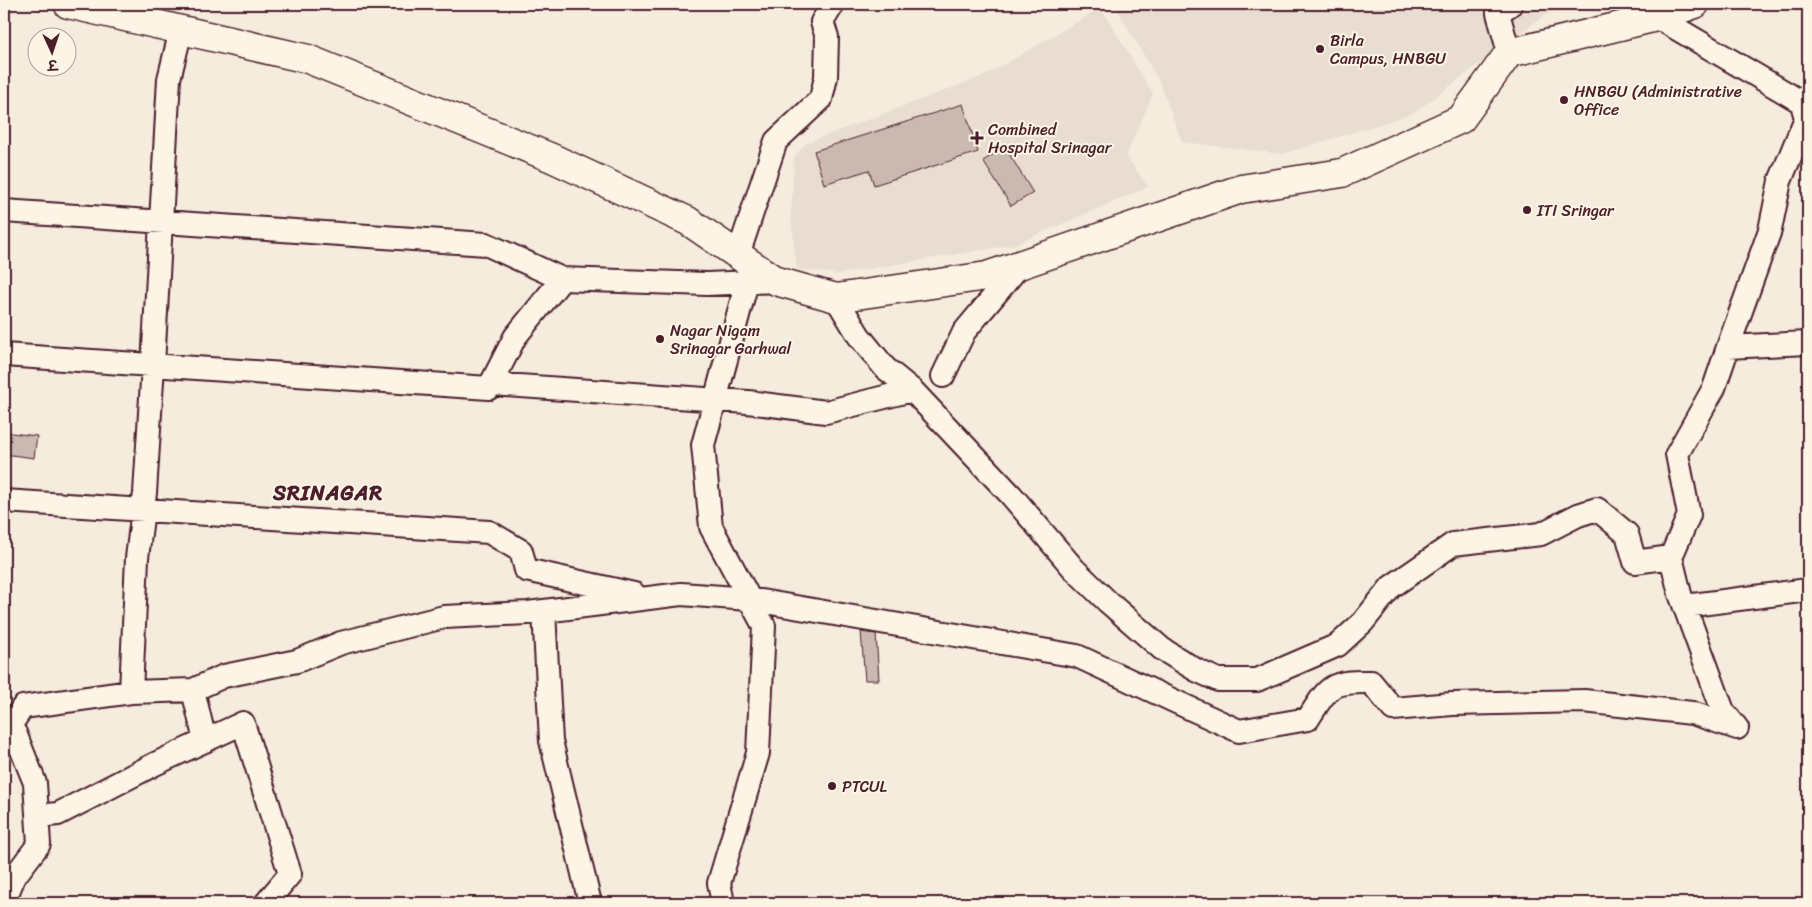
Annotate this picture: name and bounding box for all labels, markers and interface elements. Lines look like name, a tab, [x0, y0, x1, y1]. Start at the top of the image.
place label: Birla Campus, HNBGU	[1330, 26, 1446, 73]
north arrow	[28, 28, 78, 78]
marker: Birla Campus, HNBGU	[1314, 43, 1326, 55]
text: उ	[46, 52, 60, 77]
place label: HNBGU (Administrative Office	[1574, 77, 1742, 124]
marker: HNBGU (Administrative Office	[1558, 94, 1570, 106]
place label: Combined Hospital Srinagar	[988, 115, 1113, 162]
marker: Combined Hospital Srinagar	[970, 131, 984, 145]
place label: ITI Sringar	[1536, 196, 1615, 225]
marker: ITI Sringar	[1521, 204, 1533, 216]
place label: Nagar Nigam Srinagar Garhwal	[670, 316, 792, 363]
marker: Nagar Nigam Srinagar Garhwal	[654, 333, 666, 345]
district label: SRINAGAR	[272, 474, 383, 512]
place label: PTCUL	[842, 772, 888, 801]
marker: PTCUL	[826, 780, 838, 792]

